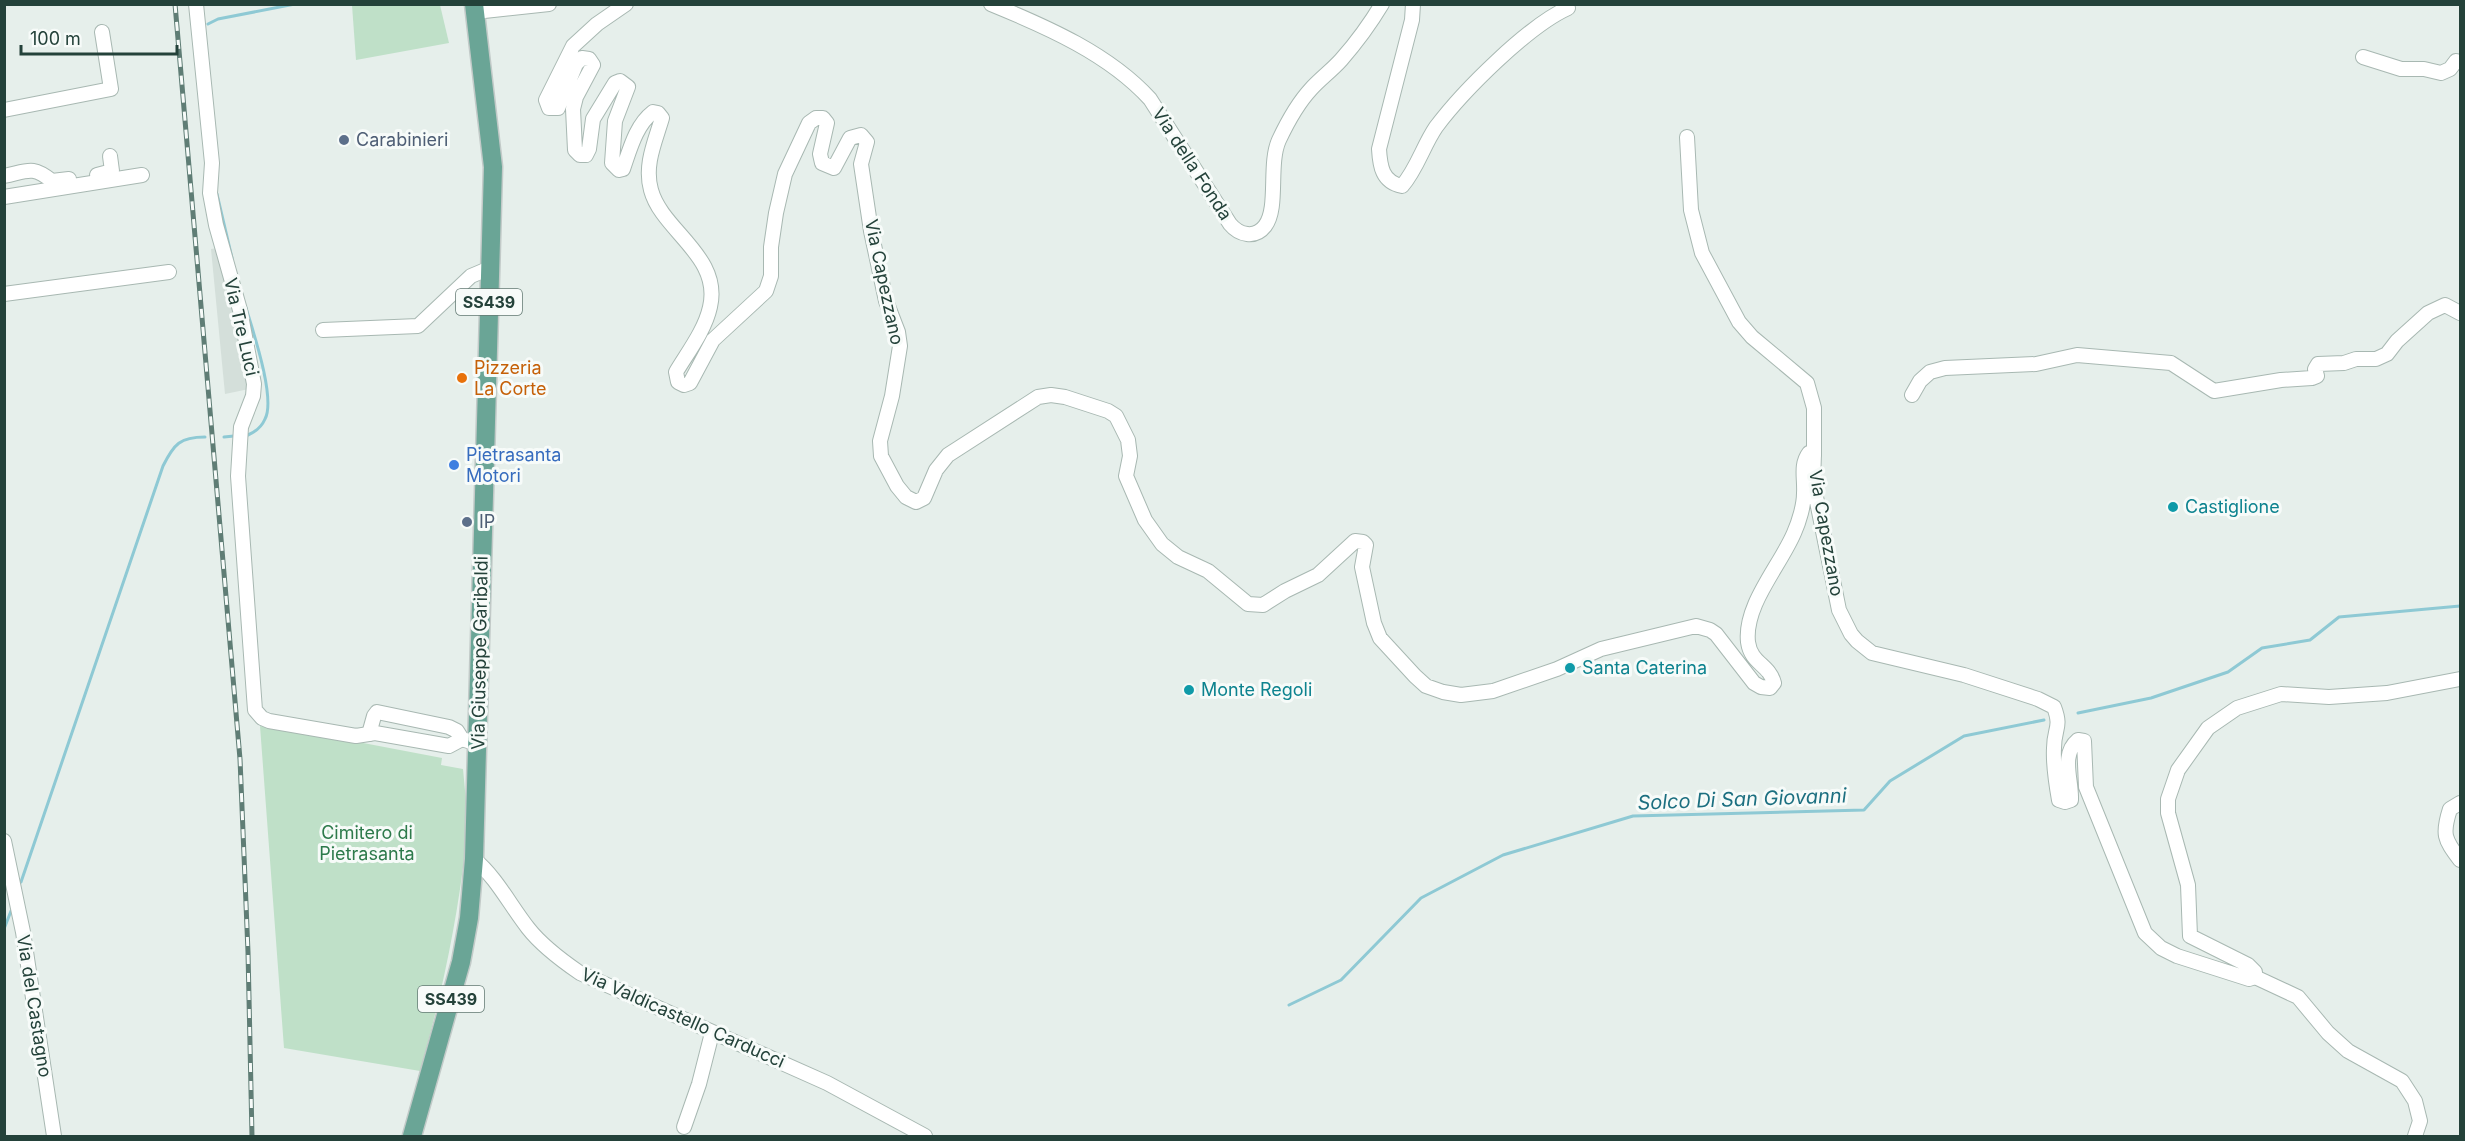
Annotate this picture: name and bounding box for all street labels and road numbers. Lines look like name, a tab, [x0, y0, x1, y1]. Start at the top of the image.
street label: Via della Fonda	[1148, 104, 1237, 224]
street label: Via Capezzano	[861, 217, 908, 347]
street label: Via Tre Luci	[220, 276, 263, 378]
road number: SS439	[456, 289, 522, 315]
street label: Via Capezzano	[1805, 468, 1848, 598]
street label: Via Giuseppe Garibaldi	[467, 556, 492, 750]
street label: Via del Castagno	[13, 933, 56, 1079]
street label: Via Valdicastello Carducci	[578, 963, 788, 1072]
road number: SS439	[418, 986, 484, 1012]

